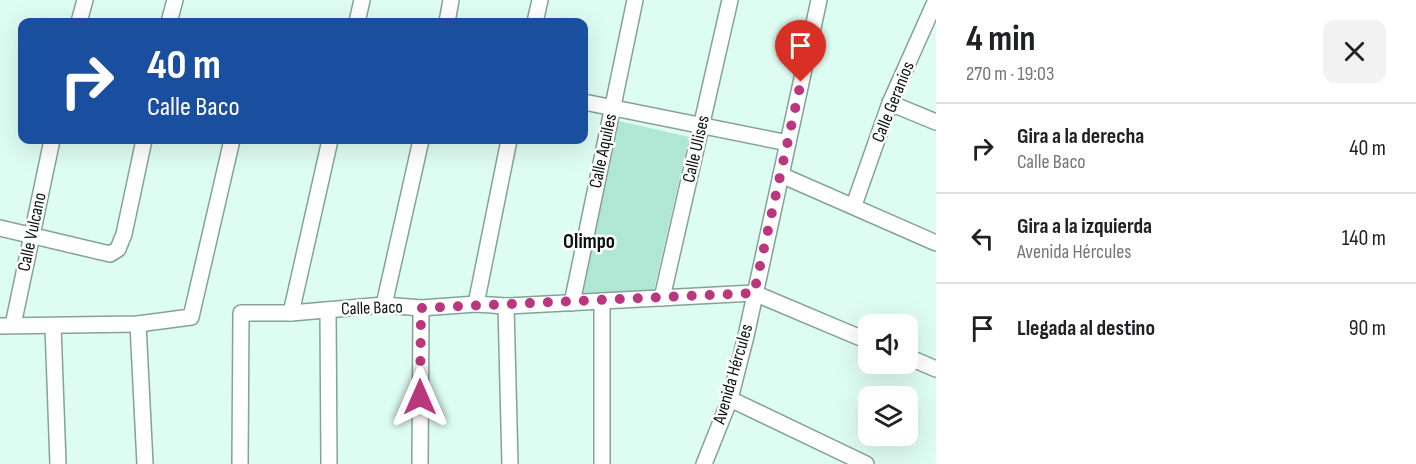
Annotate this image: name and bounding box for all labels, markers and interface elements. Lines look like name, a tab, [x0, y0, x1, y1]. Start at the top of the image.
text: 4 min	[966, 18, 1036, 61]
pin	[775, 20, 826, 82]
button: close	[1323, 20, 1386, 83]
icon: arrive	[784, 29, 817, 62]
text: 40 m	[147, 40, 221, 91]
icon: right	[48, 42, 126, 120]
street label: Calle Geranios	[867, 59, 919, 145]
text: 270 m · 19:03	[966, 62, 1054, 86]
text: Calle Baco	[147, 91, 240, 123]
street label: Calle Aquiles	[585, 112, 621, 190]
street label: Calle Ulises	[678, 113, 714, 185]
text: Gira a la derecha	[1017, 123, 1144, 150]
icon: right	[966, 132, 999, 165]
text: 40 m	[1349, 135, 1386, 162]
text: Calle Baco	[1017, 150, 1086, 174]
street label: Calle Vulcano	[13, 191, 51, 273]
text: Gira a la izquierda	[1017, 213, 1152, 240]
icon: left	[966, 222, 999, 255]
text: 140 m	[1342, 225, 1386, 252]
district label: Olimpo	[563, 229, 615, 254]
text: Avenida Hércules	[1017, 240, 1131, 264]
street label: Calle Baco	[341, 296, 403, 320]
icon: arrive	[966, 312, 999, 345]
map controls	[858, 314, 918, 446]
button: sound	[858, 314, 918, 374]
text: Llegada al destino	[1017, 315, 1155, 342]
text: 90 m	[1349, 315, 1386, 342]
street label: Avenida Hércules	[708, 322, 757, 427]
position arrow	[388, 365, 452, 429]
button: layers	[858, 386, 918, 446]

